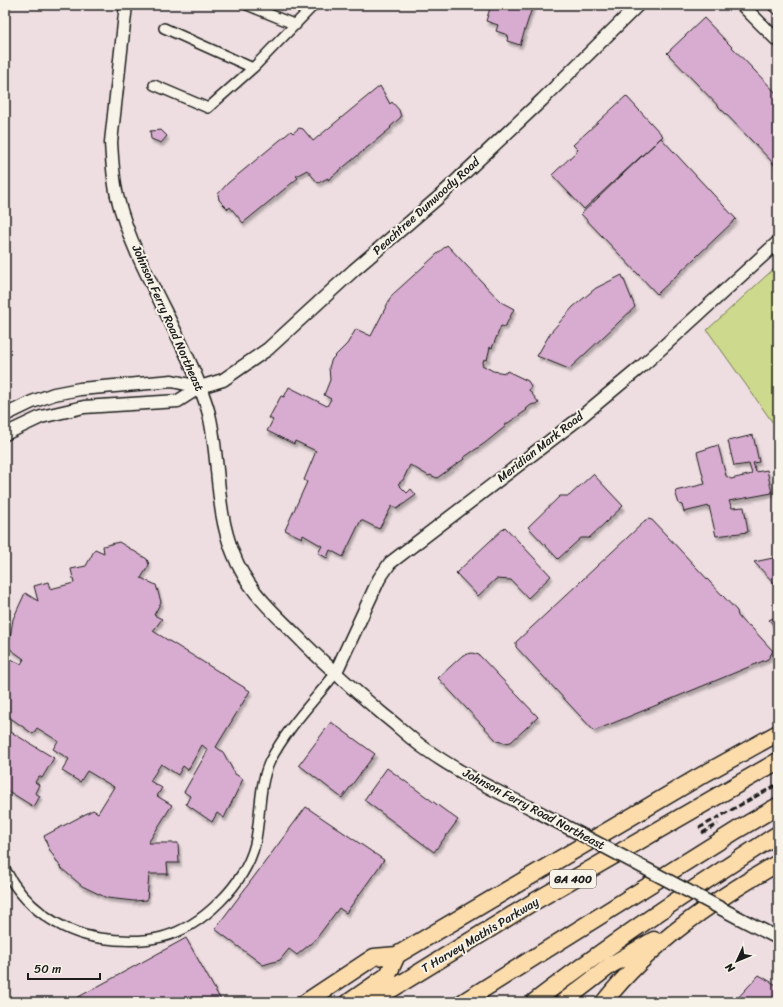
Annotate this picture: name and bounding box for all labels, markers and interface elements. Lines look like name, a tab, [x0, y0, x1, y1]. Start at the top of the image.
street label: Peachtree Dunwoody Road	[367, 151, 485, 260]
street label: Johnson Ferry Road Northeast	[125, 240, 210, 395]
street label: Meridian Mark Road	[492, 406, 589, 488]
street label: Johnson Ferry Road Northeast	[458, 762, 609, 856]
road number: GA 400	[550, 870, 596, 888]
street label: T Harvey Mathis Parkway	[417, 891, 544, 979]
north arrow	[717, 941, 757, 981]
scale bar	[28, 955, 100, 981]
text: 50 m	[34, 958, 61, 980]
text: N	[720, 958, 740, 978]

